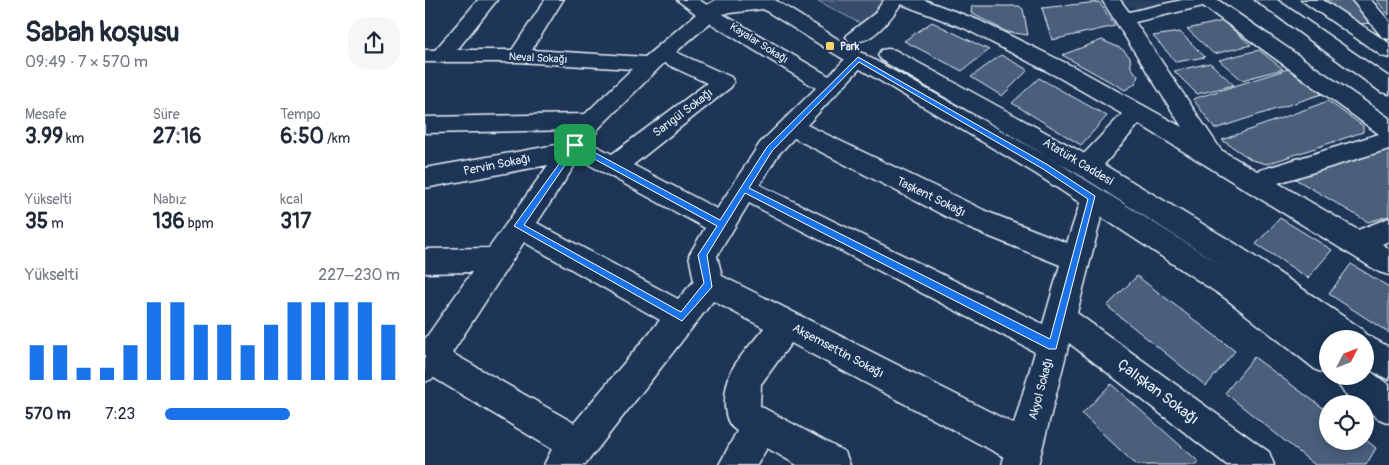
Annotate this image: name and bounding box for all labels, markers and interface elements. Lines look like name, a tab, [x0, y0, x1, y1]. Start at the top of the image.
text: Sabah koşusu	[25, 15, 180, 50]
button: share	[348, 17, 400, 69]
street label: Kayalar Sokağı	[727, 20, 791, 66]
marker: Park	[824, 40, 836, 52]
place label: Park	[840, 40, 860, 53]
street label: Neval Sokağı	[508, 50, 568, 66]
text: 09:49 · 7 × 570 m	[25, 52, 148, 72]
street label: Sarıgül Sokağı	[650, 86, 716, 140]
text: Mesafe	[25, 106, 67, 123]
text: Süre	[153, 106, 180, 123]
text: Tempo	[280, 106, 321, 123]
text: 3.99	[25, 123, 63, 150]
text: 27:16	[153, 123, 202, 150]
text: 6:50	[280, 123, 324, 150]
pin	[554, 124, 596, 166]
text: km	[63, 130, 84, 147]
text: /km	[324, 130, 350, 147]
icon: arrive	[561, 131, 589, 159]
street label: Atatürk Caddesi	[1040, 135, 1116, 189]
street label: Pervin Sokağı	[462, 151, 532, 179]
street label: Taşkent Sokağı	[894, 174, 968, 220]
text: Yükselti	[25, 191, 72, 208]
text: Nabız	[153, 191, 187, 208]
text: kcal	[280, 191, 303, 208]
text: 35	[25, 208, 48, 235]
text: 136	[153, 208, 185, 235]
text: 317	[280, 208, 311, 235]
text: m	[48, 215, 64, 232]
text: bpm	[185, 215, 214, 232]
text: Yükselti	[25, 265, 78, 285]
text: 227–230 m	[318, 265, 400, 285]
street label: Akşemsettin Sokağı	[790, 321, 886, 381]
north arrow	[1319, 330, 1374, 385]
map controls	[1319, 330, 1374, 450]
street label: Çalışkan Sokağı	[1113, 355, 1203, 429]
street label: Akyol Sokağı	[1026, 356, 1056, 422]
button: locate	[1319, 395, 1374, 450]
text: 570 m	[25, 404, 71, 424]
text: 7:23	[105, 404, 135, 424]

